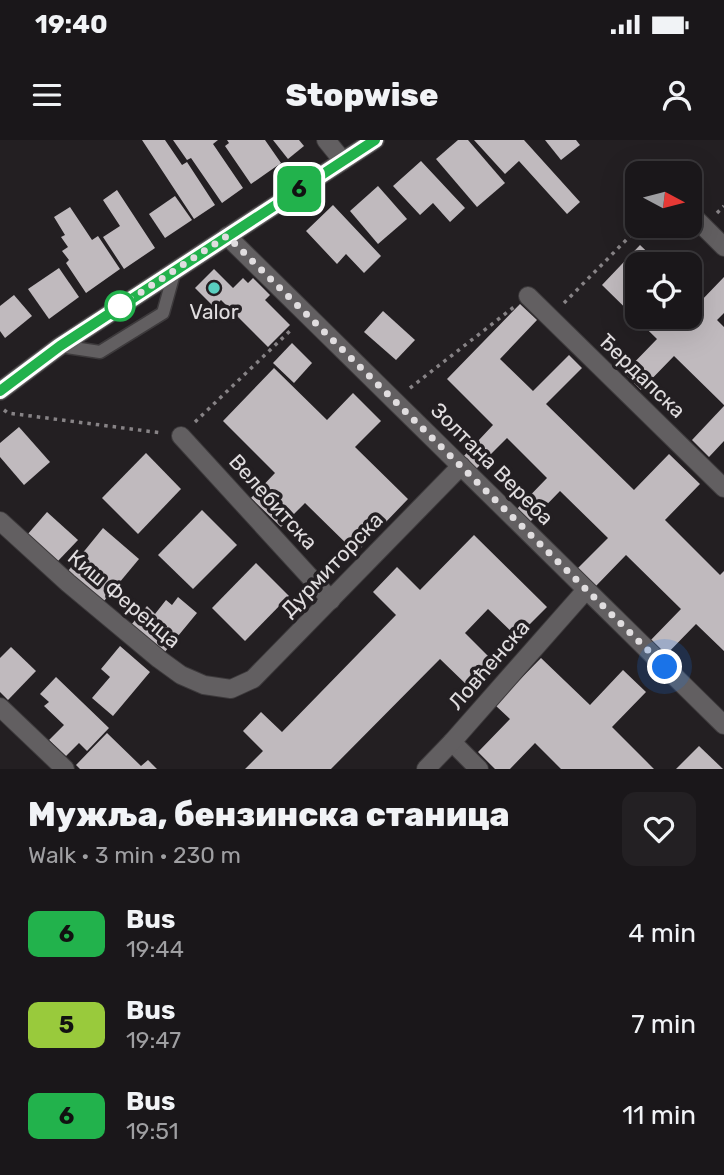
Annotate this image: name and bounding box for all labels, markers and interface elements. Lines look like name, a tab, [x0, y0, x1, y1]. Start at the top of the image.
text: 19:40	[35, 9, 108, 40]
icon: menu	[28, 76, 66, 114]
text: Stopwise	[286, 76, 438, 114]
icon: person	[658, 76, 696, 114]
north arrow	[625, 161, 702, 238]
map controls	[625, 161, 702, 329]
line badge: 6	[276, 166, 322, 212]
text: 6	[291, 175, 307, 203]
button: locate	[625, 252, 702, 329]
marker: Valor	[206, 280, 222, 296]
unlabelled marker	[105, 291, 135, 321]
place label: Valor	[189, 299, 239, 324]
street label: Ђердапска	[594, 328, 691, 423]
street label: Золтана Вереба	[426, 397, 559, 530]
street label: Велебитска	[224, 449, 323, 555]
street label: Дурмиторска	[275, 507, 388, 622]
street label: Киш Ференца	[63, 544, 186, 653]
street label: Ловћенска	[443, 615, 534, 715]
your location	[647, 649, 682, 684]
button: heart	[622, 792, 696, 866]
text: Мужља, бензинска станица	[28, 795, 509, 834]
text: Walk · 3 min · 230 m	[28, 841, 241, 869]
text: Bus	[126, 904, 175, 935]
text: 4 min	[628, 918, 696, 949]
text: 6	[59, 920, 74, 948]
text: 19:44	[126, 935, 184, 963]
text: Bus	[126, 995, 175, 1026]
text: 7 min	[631, 1009, 696, 1040]
text: 5	[59, 1011, 74, 1039]
text: 19:47	[126, 1026, 181, 1054]
text: Bus	[126, 1086, 175, 1117]
text: 11 min	[622, 1100, 696, 1131]
text: 6	[59, 1102, 74, 1130]
text: 19:51	[126, 1117, 179, 1145]

